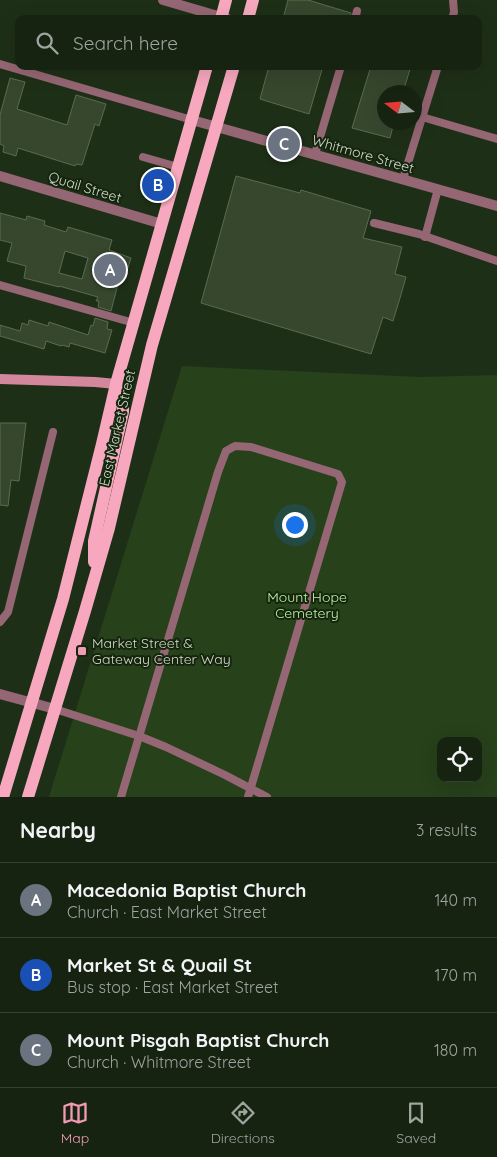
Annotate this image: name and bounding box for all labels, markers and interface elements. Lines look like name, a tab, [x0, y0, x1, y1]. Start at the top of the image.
search box	[15, 15, 482, 70]
icon: search	[33, 29, 61, 57]
text: Search here	[73, 31, 178, 55]
north arrow	[377, 85, 422, 130]
pin: C	[268, 125, 300, 163]
street label: Whitmore Street	[310, 131, 416, 177]
pin: B	[142, 166, 174, 204]
street label: Quail Street	[46, 167, 124, 207]
pin: A	[94, 251, 126, 289]
street label: East Market Street	[95, 368, 139, 488]
your location	[282, 512, 308, 538]
park label: Mount Hope Cemetery	[267, 588, 347, 622]
place label: Market Street & Gateway Center Way	[92, 634, 231, 668]
marker: Market Street & Gateway Center Way	[76, 645, 88, 657]
map controls	[437, 737, 482, 782]
button: locate	[437, 737, 482, 782]
text: Nearby	[20, 817, 96, 843]
text: 3 results	[416, 820, 477, 840]
text: Macedonia Baptist Church	[67, 878, 306, 902]
text: A	[31, 890, 41, 910]
text: 140 m	[434, 890, 477, 910]
text: Church · East Market Street	[67, 902, 267, 922]
text: Market St & Quail St	[67, 953, 252, 977]
text: B	[31, 965, 41, 985]
text: 170 m	[434, 965, 477, 985]
text: Bus stop · East Market Street	[67, 977, 278, 997]
text: Mount Pisgah Baptist Church	[67, 1028, 329, 1052]
text: C	[31, 1040, 41, 1060]
text: 180 m	[434, 1040, 477, 1060]
text: Church · Whitmore Street	[67, 1052, 251, 1072]
tab: Map	[61, 1099, 89, 1147]
tab: Directions	[211, 1099, 275, 1147]
tab: Saved	[396, 1099, 436, 1147]

